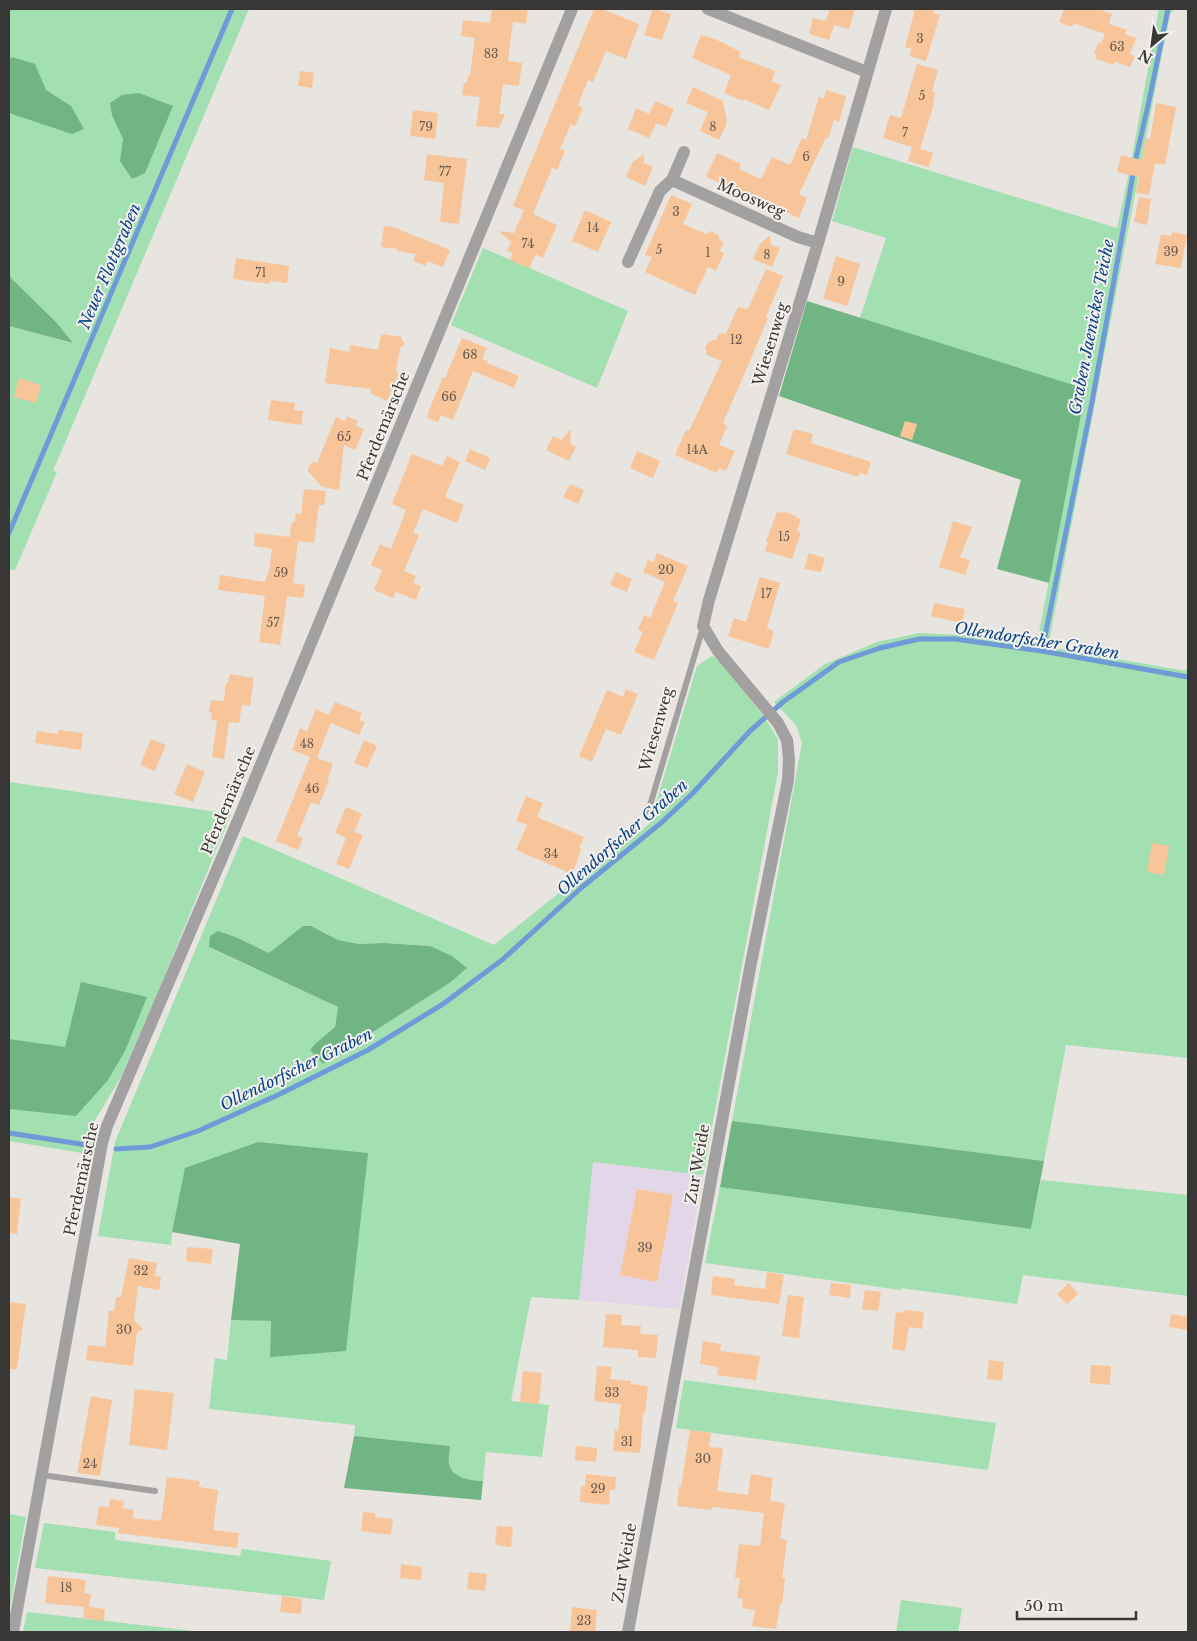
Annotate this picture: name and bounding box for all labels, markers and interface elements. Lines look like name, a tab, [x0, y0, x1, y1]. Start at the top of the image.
north arrow	[1127, 20, 1177, 70]
house number: 3	[916, 31, 924, 46]
house number: 63	[1109, 39, 1125, 54]
text: N	[1136, 45, 1156, 67]
house number: 83	[484, 46, 498, 61]
house number: 5	[919, 88, 926, 103]
house number: 79	[419, 119, 433, 134]
house number: 8	[709, 119, 717, 134]
house number: 7	[902, 125, 909, 140]
house number: 6	[802, 149, 810, 164]
house number: 77	[439, 164, 452, 179]
street label: Moosweg	[714, 175, 789, 222]
water label: Neuer Flottgraben	[73, 200, 144, 333]
house number: 3	[672, 204, 680, 219]
house number: 14	[587, 220, 599, 235]
house number: 74	[522, 236, 534, 251]
water label: Graben Jaenickes Teiche	[1064, 237, 1118, 416]
house number: 5	[656, 242, 663, 257]
house number: 39	[1163, 244, 1179, 259]
house number: 1	[705, 245, 711, 260]
house number: 8	[763, 247, 771, 262]
house number: 71	[255, 265, 267, 280]
house number: 9	[837, 274, 845, 289]
street label: Wiesenweg	[748, 299, 792, 389]
house number: 12	[730, 332, 742, 347]
house number: 68	[463, 347, 478, 362]
street label: Pferdemärsche	[352, 369, 414, 483]
house number: 66	[441, 389, 457, 404]
house number: 65	[337, 429, 351, 444]
house number: 14A	[686, 442, 709, 457]
house number: 15	[778, 529, 790, 544]
house number: 20	[658, 562, 674, 577]
house number: 59	[274, 565, 288, 580]
house number: 17	[760, 586, 773, 601]
house number: 57	[267, 615, 280, 630]
water label: Ollendorfscher Graben	[953, 617, 1121, 663]
street label: Wiesenweg	[635, 684, 677, 774]
house number: 48	[300, 736, 314, 751]
street label: Pferdemärsche	[197, 743, 259, 857]
water label: Ollendorfscher Graben	[552, 775, 692, 899]
house number: 46	[305, 781, 320, 796]
house number: 34	[544, 846, 558, 861]
water label: Ollendorfscher Graben	[217, 1023, 375, 1115]
street label: Pferdemärsche	[60, 1120, 102, 1238]
street label: Zur Weide	[681, 1123, 713, 1205]
house number: 39	[637, 1240, 653, 1255]
house number: 32	[134, 1263, 148, 1278]
house number: 30	[116, 1322, 132, 1337]
house number: 33	[605, 1385, 619, 1400]
house number: 31	[621, 1434, 633, 1449]
house number: 30	[695, 1451, 711, 1466]
house number: 24	[83, 1456, 97, 1471]
house number: 29	[590, 1481, 606, 1496]
street label: Zur Weide	[608, 1522, 640, 1604]
house number: 18	[60, 1580, 72, 1595]
scale bar	[1017, 1588, 1136, 1620]
text: 50 m	[1024, 1596, 1064, 1615]
house number: 23	[577, 1613, 591, 1628]

